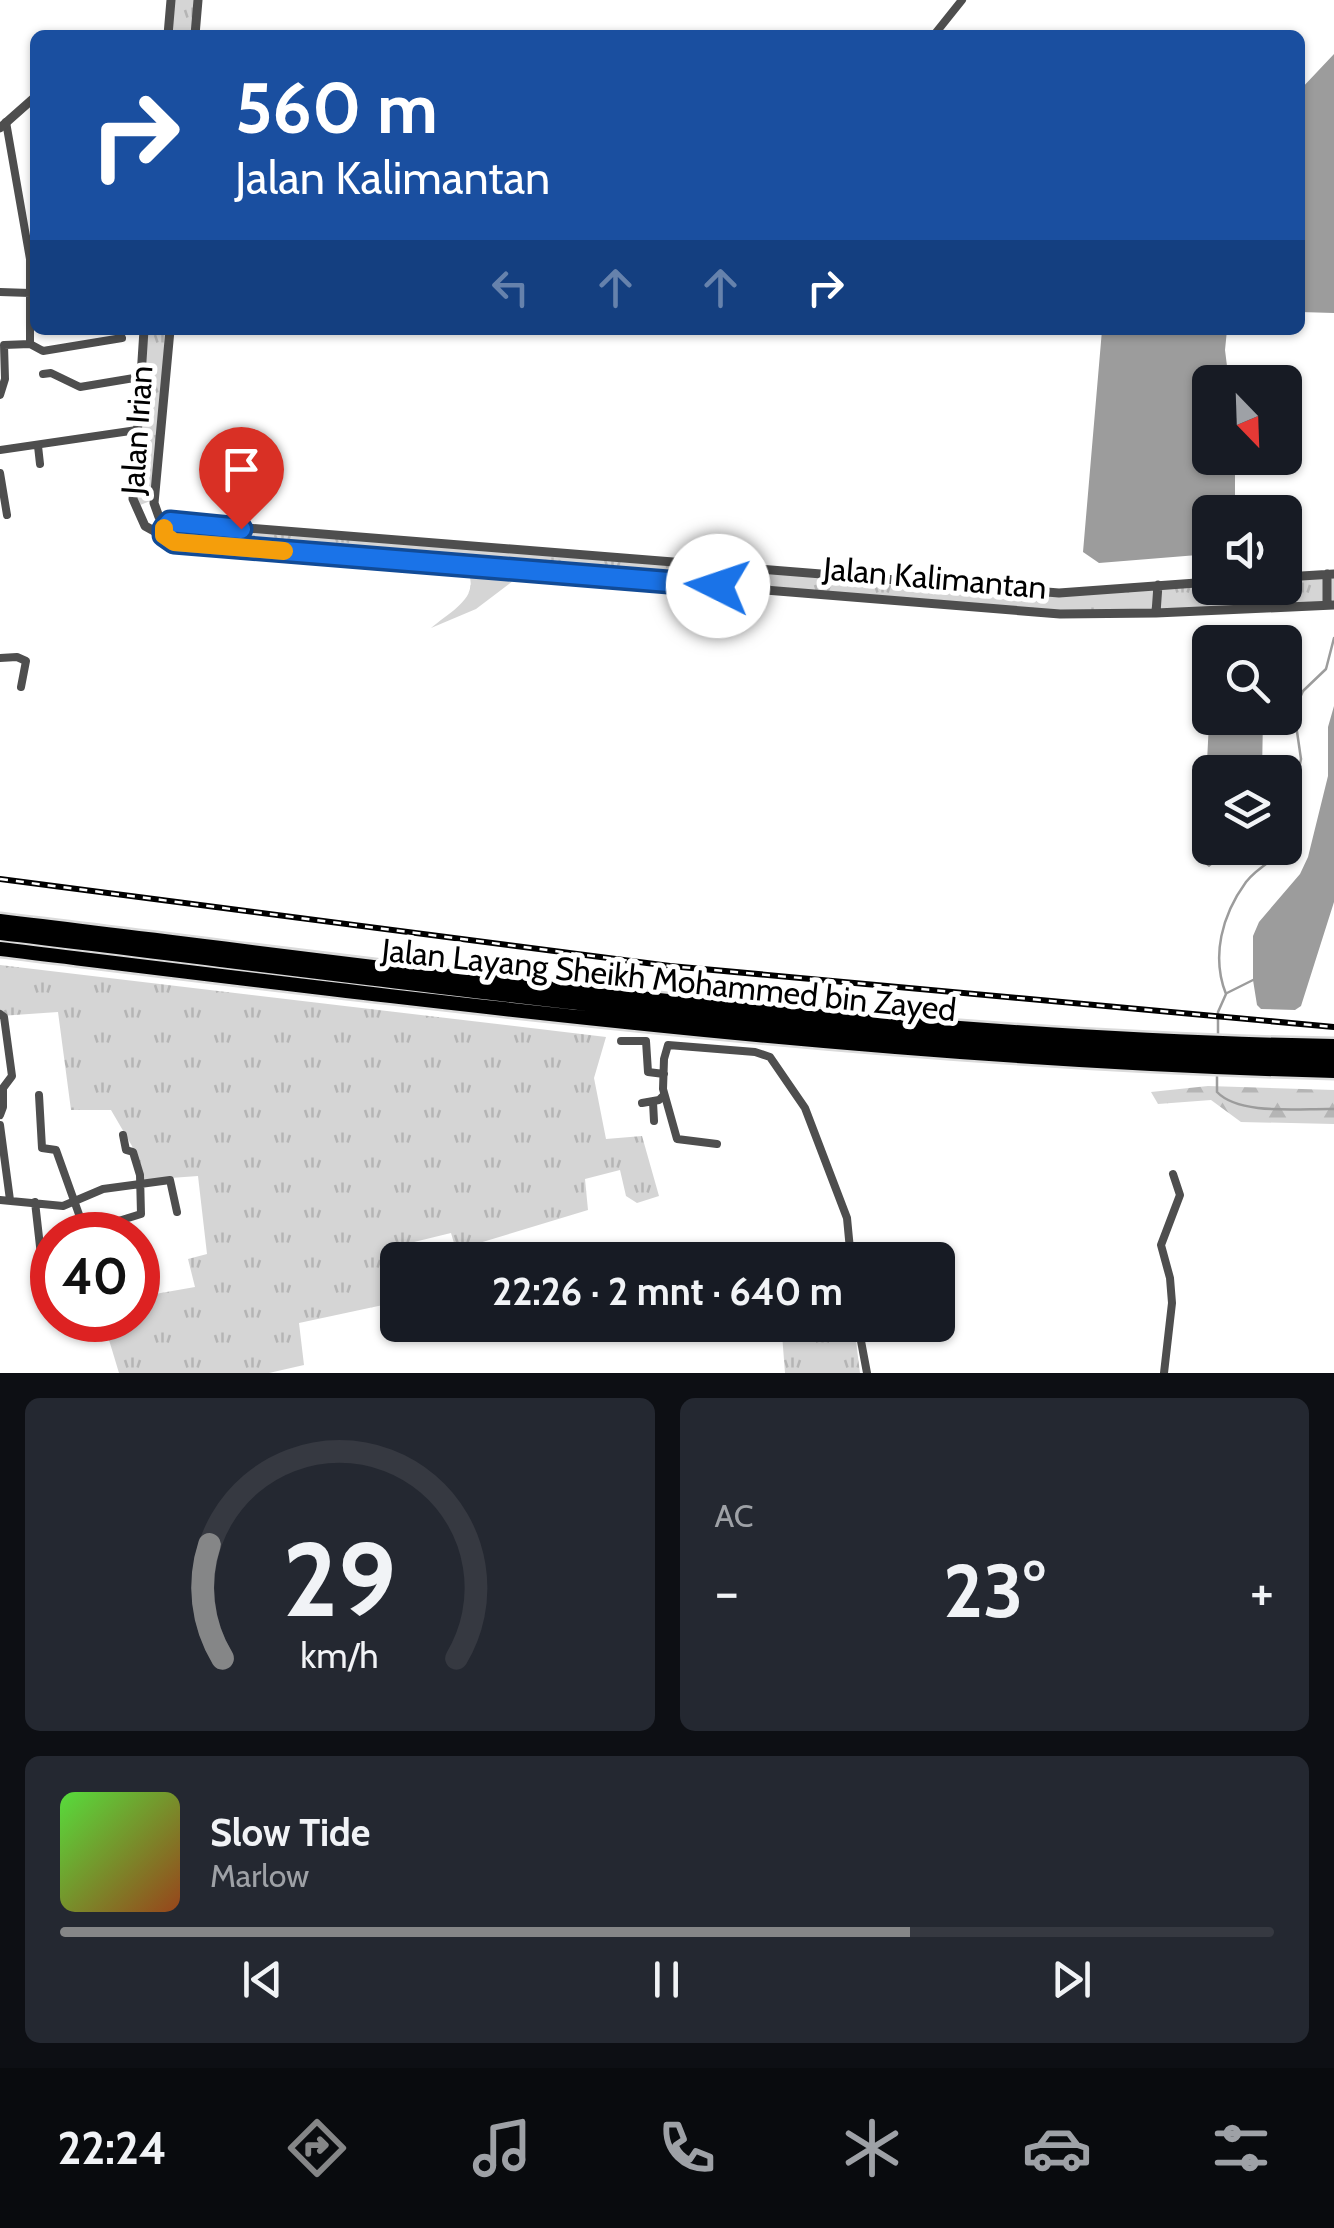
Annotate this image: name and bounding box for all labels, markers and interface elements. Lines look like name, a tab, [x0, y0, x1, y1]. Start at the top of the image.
text: 560 m	[235, 65, 438, 151]
icon: right	[70, 70, 200, 200]
text: Jalan Kalimantan	[235, 151, 550, 205]
icon: left	[483, 260, 538, 315]
icon: ahead	[588, 260, 643, 315]
icon: ahead	[693, 260, 748, 315]
icon: right	[798, 260, 853, 315]
street label: Jalan Irian	[112, 364, 160, 497]
north arrow	[1192, 365, 1302, 475]
map controls	[1192, 365, 1302, 865]
pin	[199, 427, 284, 530]
icon: arrive	[214, 442, 269, 497]
button: sound	[1192, 495, 1302, 605]
position arrow	[666, 534, 770, 638]
street label: Jalan Kalimantan	[821, 548, 1048, 607]
button: search	[1192, 625, 1302, 735]
button: layers	[1192, 755, 1302, 865]
street label: Jalan Layang Sheikh Mohammed bin Zayed	[379, 930, 958, 1029]
speed limit sign: 40	[30, 1212, 160, 1342]
text: 22:26 · 2 mnt · 640 m	[492, 1268, 843, 1315]
text: AC	[715, 1496, 754, 1535]
text: 29	[283, 1516, 396, 1642]
text: 23°	[943, 1545, 1045, 1636]
text: −	[715, 1558, 739, 1625]
text: +	[1250, 1558, 1274, 1625]
text: km/h	[301, 1634, 379, 1677]
text: Slow Tide	[210, 1809, 370, 1856]
text: Marlow	[210, 1856, 309, 1895]
icon: previous	[235, 1952, 290, 2007]
icon: pause	[639, 1952, 694, 2007]
icon: next	[1044, 1952, 1099, 2007]
icon: directions	[282, 2113, 352, 2183]
icon: music	[467, 2113, 537, 2183]
icon: phone	[652, 2113, 722, 2183]
icon: climate	[837, 2113, 907, 2183]
icon: car	[1022, 2113, 1092, 2183]
icon: filters	[1206, 2113, 1276, 2183]
text: 22:24	[57, 2121, 167, 2175]

